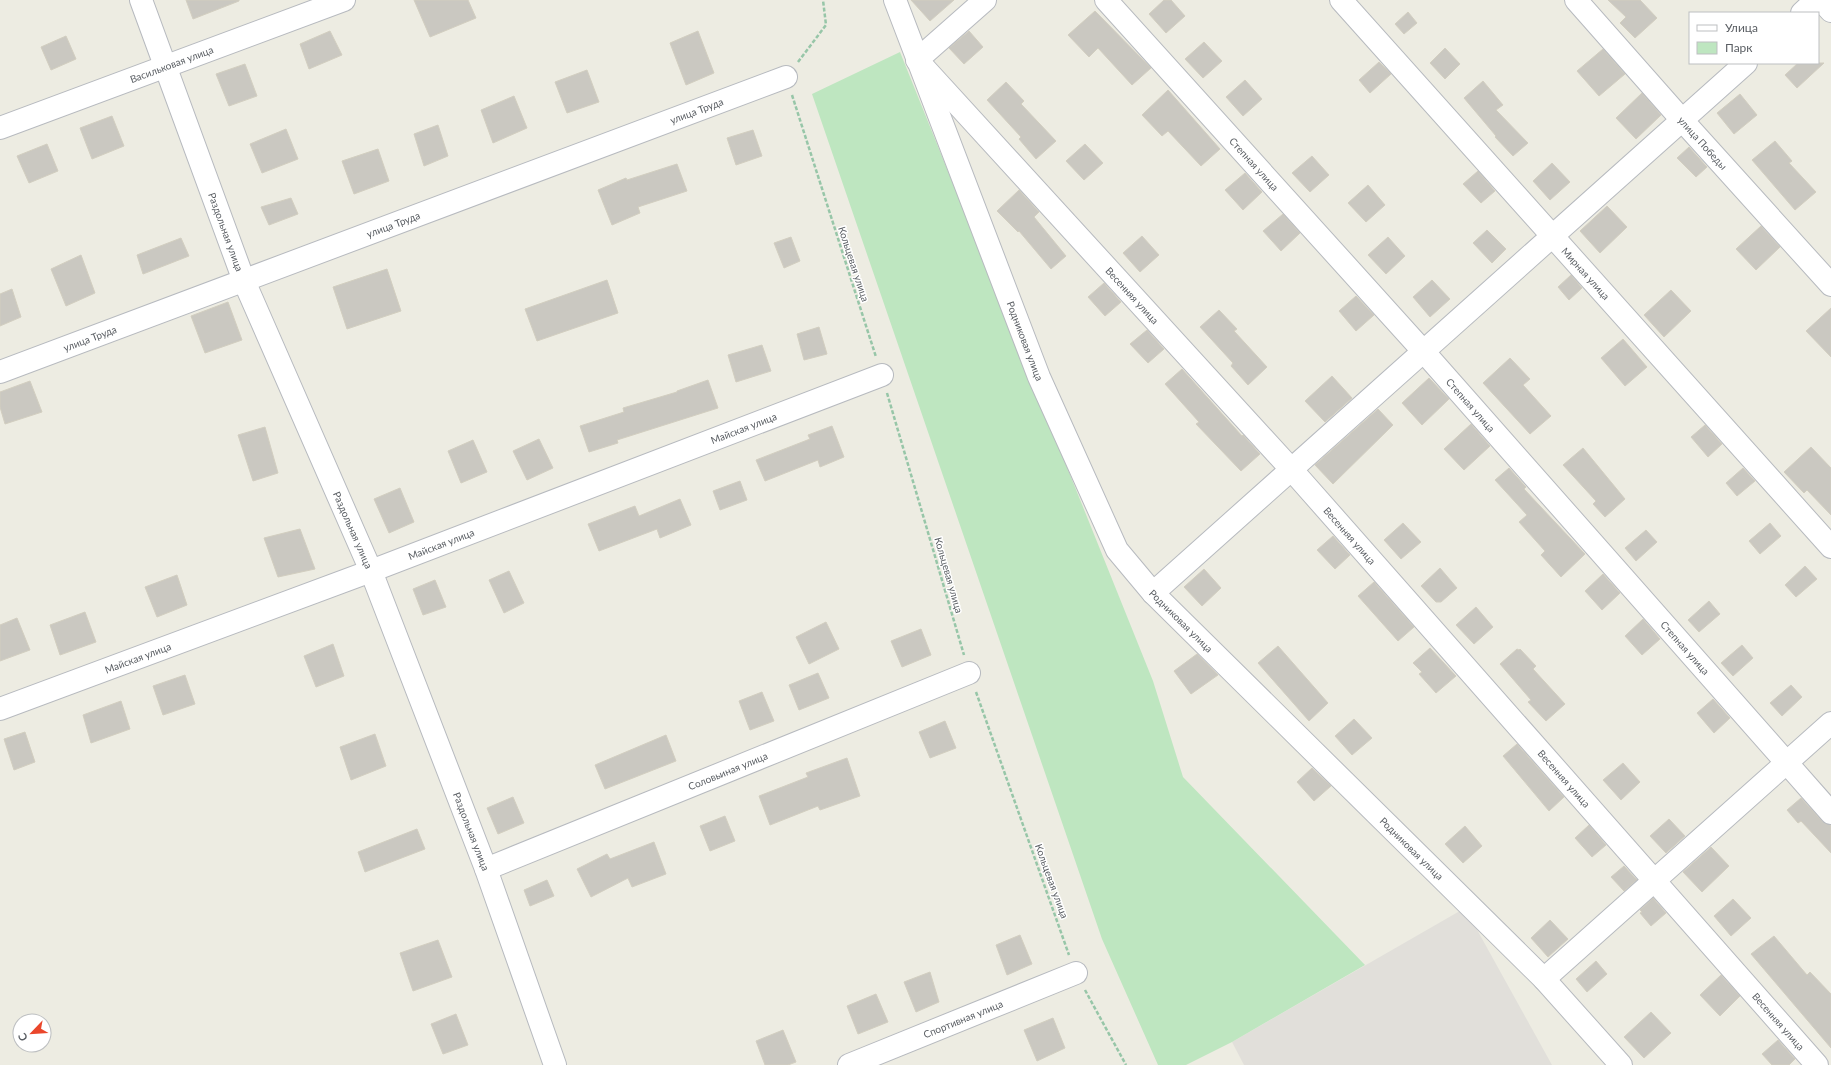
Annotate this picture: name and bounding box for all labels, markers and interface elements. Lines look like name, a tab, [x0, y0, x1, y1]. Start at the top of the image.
legend	[1689, 12, 1819, 64]
text: Улица	[1725, 20, 1758, 35]
text: Парк	[1725, 40, 1753, 55]
street label: Васильковая улица	[128, 43, 215, 85]
street label: улица Труда	[668, 95, 725, 126]
street label: улица Победы	[1676, 114, 1730, 172]
street label: Степная улица	[1227, 135, 1281, 193]
street label: Раздольная улица	[206, 191, 246, 273]
street label: улица Труда	[365, 209, 422, 240]
street label: Кольцевая улица	[836, 225, 872, 303]
street label: Мирная улица	[1559, 245, 1612, 302]
street label: Весенняя улица	[1103, 265, 1161, 326]
street label: Родниковая улица	[1005, 299, 1046, 383]
street label: улица Труда	[62, 323, 118, 354]
street label: Степная улица	[1444, 376, 1498, 434]
street label: Майская улица	[709, 410, 778, 446]
street label: Раздольная улица	[331, 489, 375, 570]
street label: Весенняя улица	[1321, 504, 1378, 567]
street label: Майская улица	[406, 526, 476, 562]
street label: Кольцевая улица	[932, 536, 966, 614]
street label: Родниковая улица	[1147, 587, 1215, 655]
street label: Степная улица	[1658, 618, 1712, 677]
street label: Майская улица	[103, 640, 173, 676]
street label: Весенняя улица	[1536, 747, 1593, 810]
street label: Соловьиная улица	[686, 749, 769, 792]
street label: Раздольная улица	[451, 790, 492, 872]
street label: Родниковая улица	[1378, 815, 1446, 882]
street label: Кольцевая улица	[1033, 842, 1071, 920]
street label: Весенняя улица	[1750, 990, 1807, 1053]
street label: Спортивная улица	[921, 997, 1005, 1040]
north arrow	[12, 1013, 52, 1053]
text: С	[15, 1031, 30, 1043]

